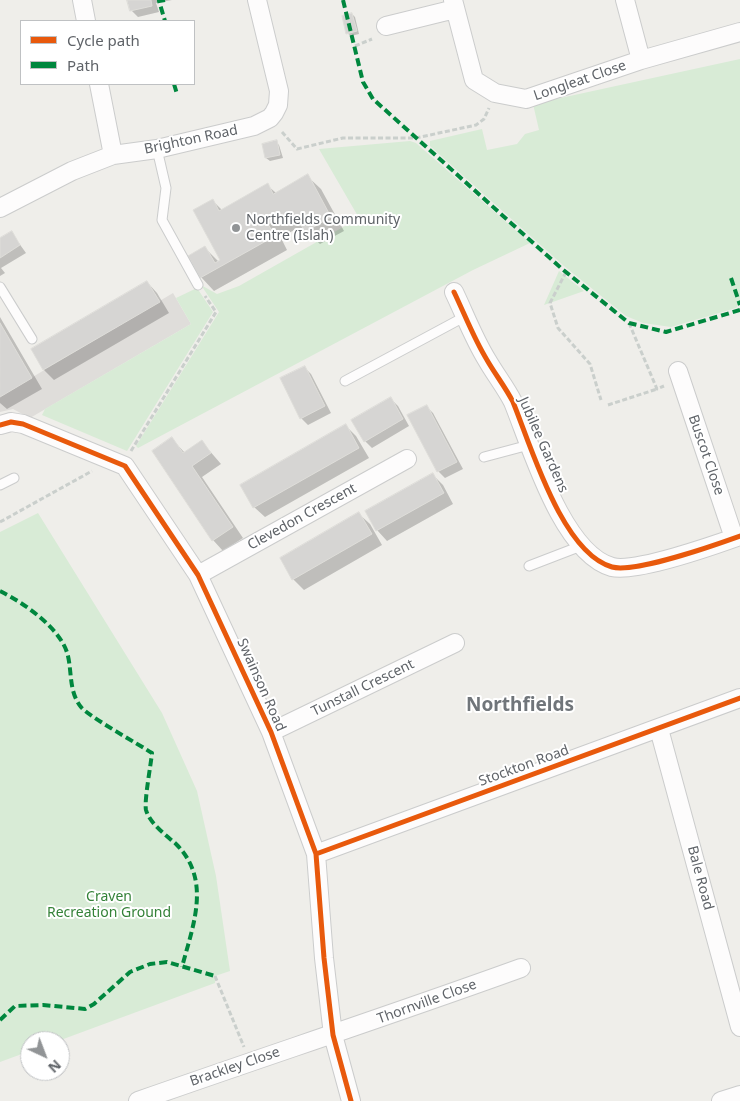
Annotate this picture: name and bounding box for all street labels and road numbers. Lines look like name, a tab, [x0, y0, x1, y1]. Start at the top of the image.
street label: Longleat Close	[532, 57, 628, 105]
street label: Brighton Road	[143, 122, 239, 158]
street label: Jubilee Gardens	[514, 394, 572, 496]
street label: Buscot Close	[684, 413, 728, 497]
street label: Clevedon Crescent	[245, 480, 359, 554]
street label: Swainson Road	[233, 636, 289, 734]
street label: Tunstall Crescent	[309, 656, 417, 720]
street label: Stockton Road	[477, 742, 571, 790]
street label: Bale Road	[683, 844, 717, 912]
street label: Thornville Close	[375, 976, 479, 1028]
street label: Brackley Close	[188, 1044, 282, 1090]

